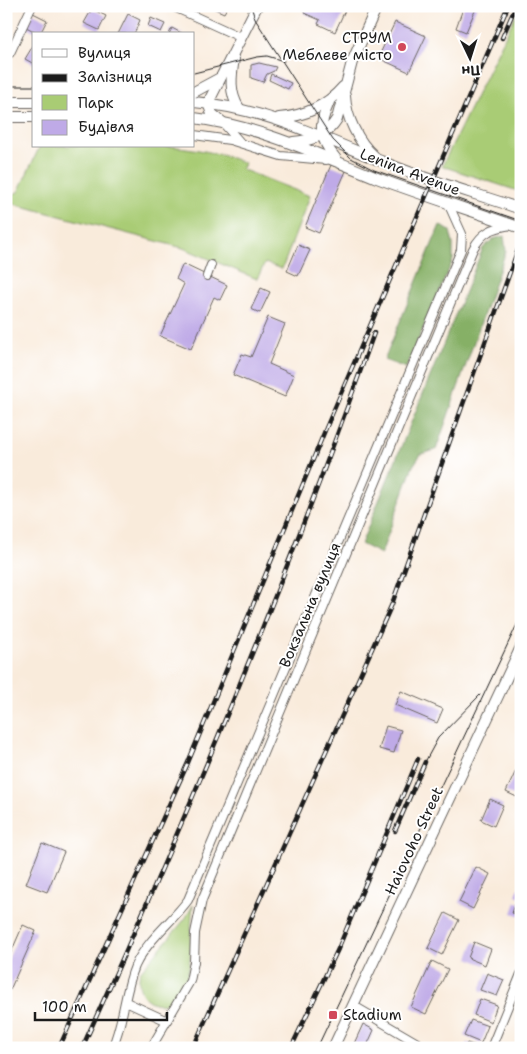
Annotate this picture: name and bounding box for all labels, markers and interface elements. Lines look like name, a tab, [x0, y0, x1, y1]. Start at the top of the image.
place label: СТРУМ Меблеве місто	[283, 28, 392, 65]
legend	[32, 32, 195, 148]
north arrow	[444, 32, 494, 82]
marker: СТРУМ Меблеве місто	[396, 41, 408, 53]
text: Вулиця	[78, 43, 131, 63]
text: Пн	[461, 61, 481, 81]
text: Залізниця	[78, 67, 152, 87]
text: Парк	[78, 93, 114, 113]
text: Будівля	[78, 117, 134, 137]
street label: Lenina Avenue	[357, 144, 463, 200]
street label: Вокзальна вулиця	[275, 539, 345, 671]
street label: Haiovoho Street	[380, 784, 448, 898]
scale bar	[35, 989, 168, 1021]
text: 100 m	[42, 997, 87, 1017]
place label: Stadium	[343, 1005, 402, 1025]
marker: Stadium	[327, 1009, 339, 1021]

